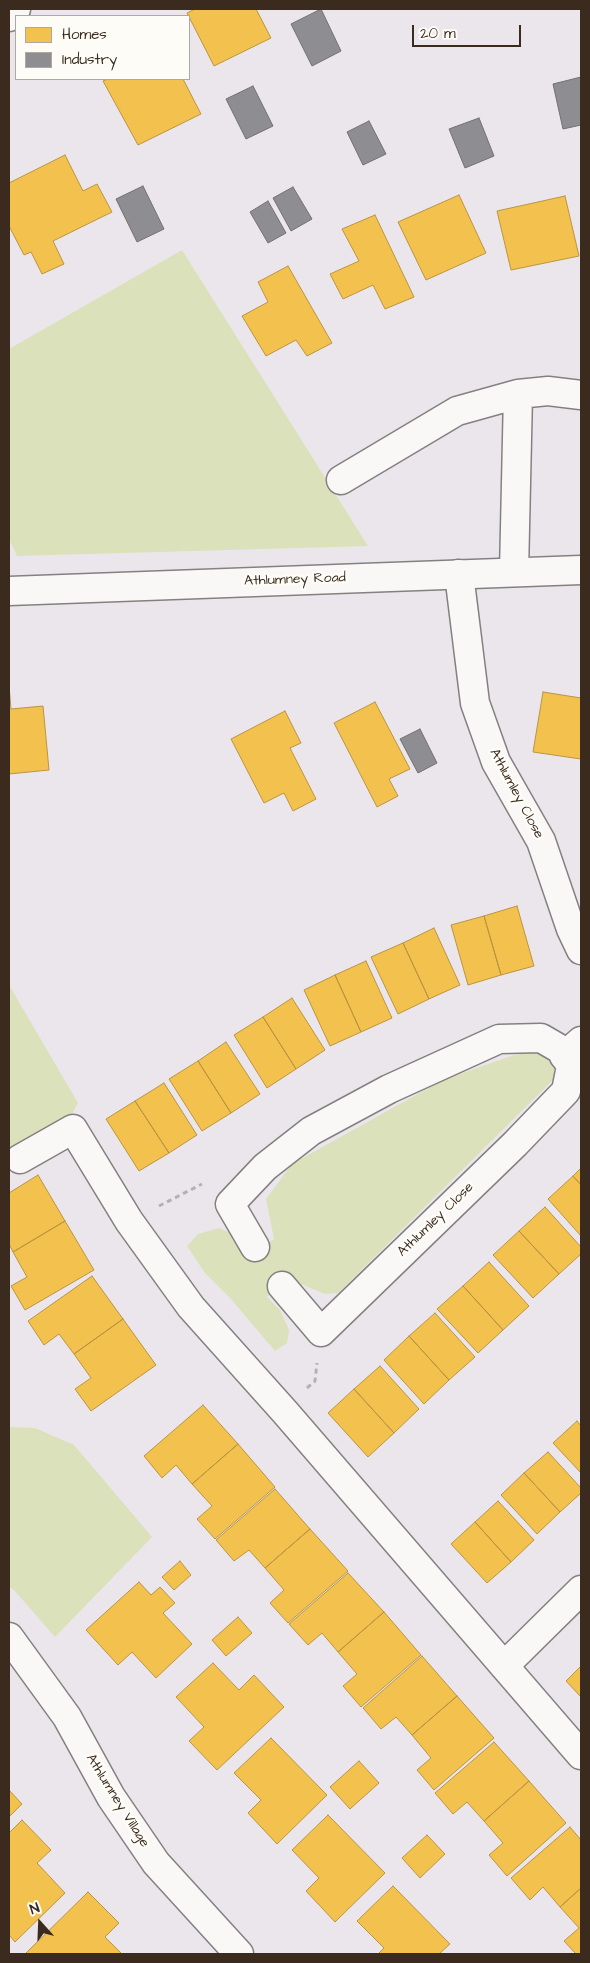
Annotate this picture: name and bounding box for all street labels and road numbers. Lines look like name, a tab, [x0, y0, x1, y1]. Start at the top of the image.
street label: Athlumney Road	[244, 570, 346, 590]
street label: Athlumley Close	[485, 746, 547, 842]
street label: Athlumley Close	[394, 1179, 478, 1261]
street label: Athlumney Village	[82, 1751, 152, 1851]

